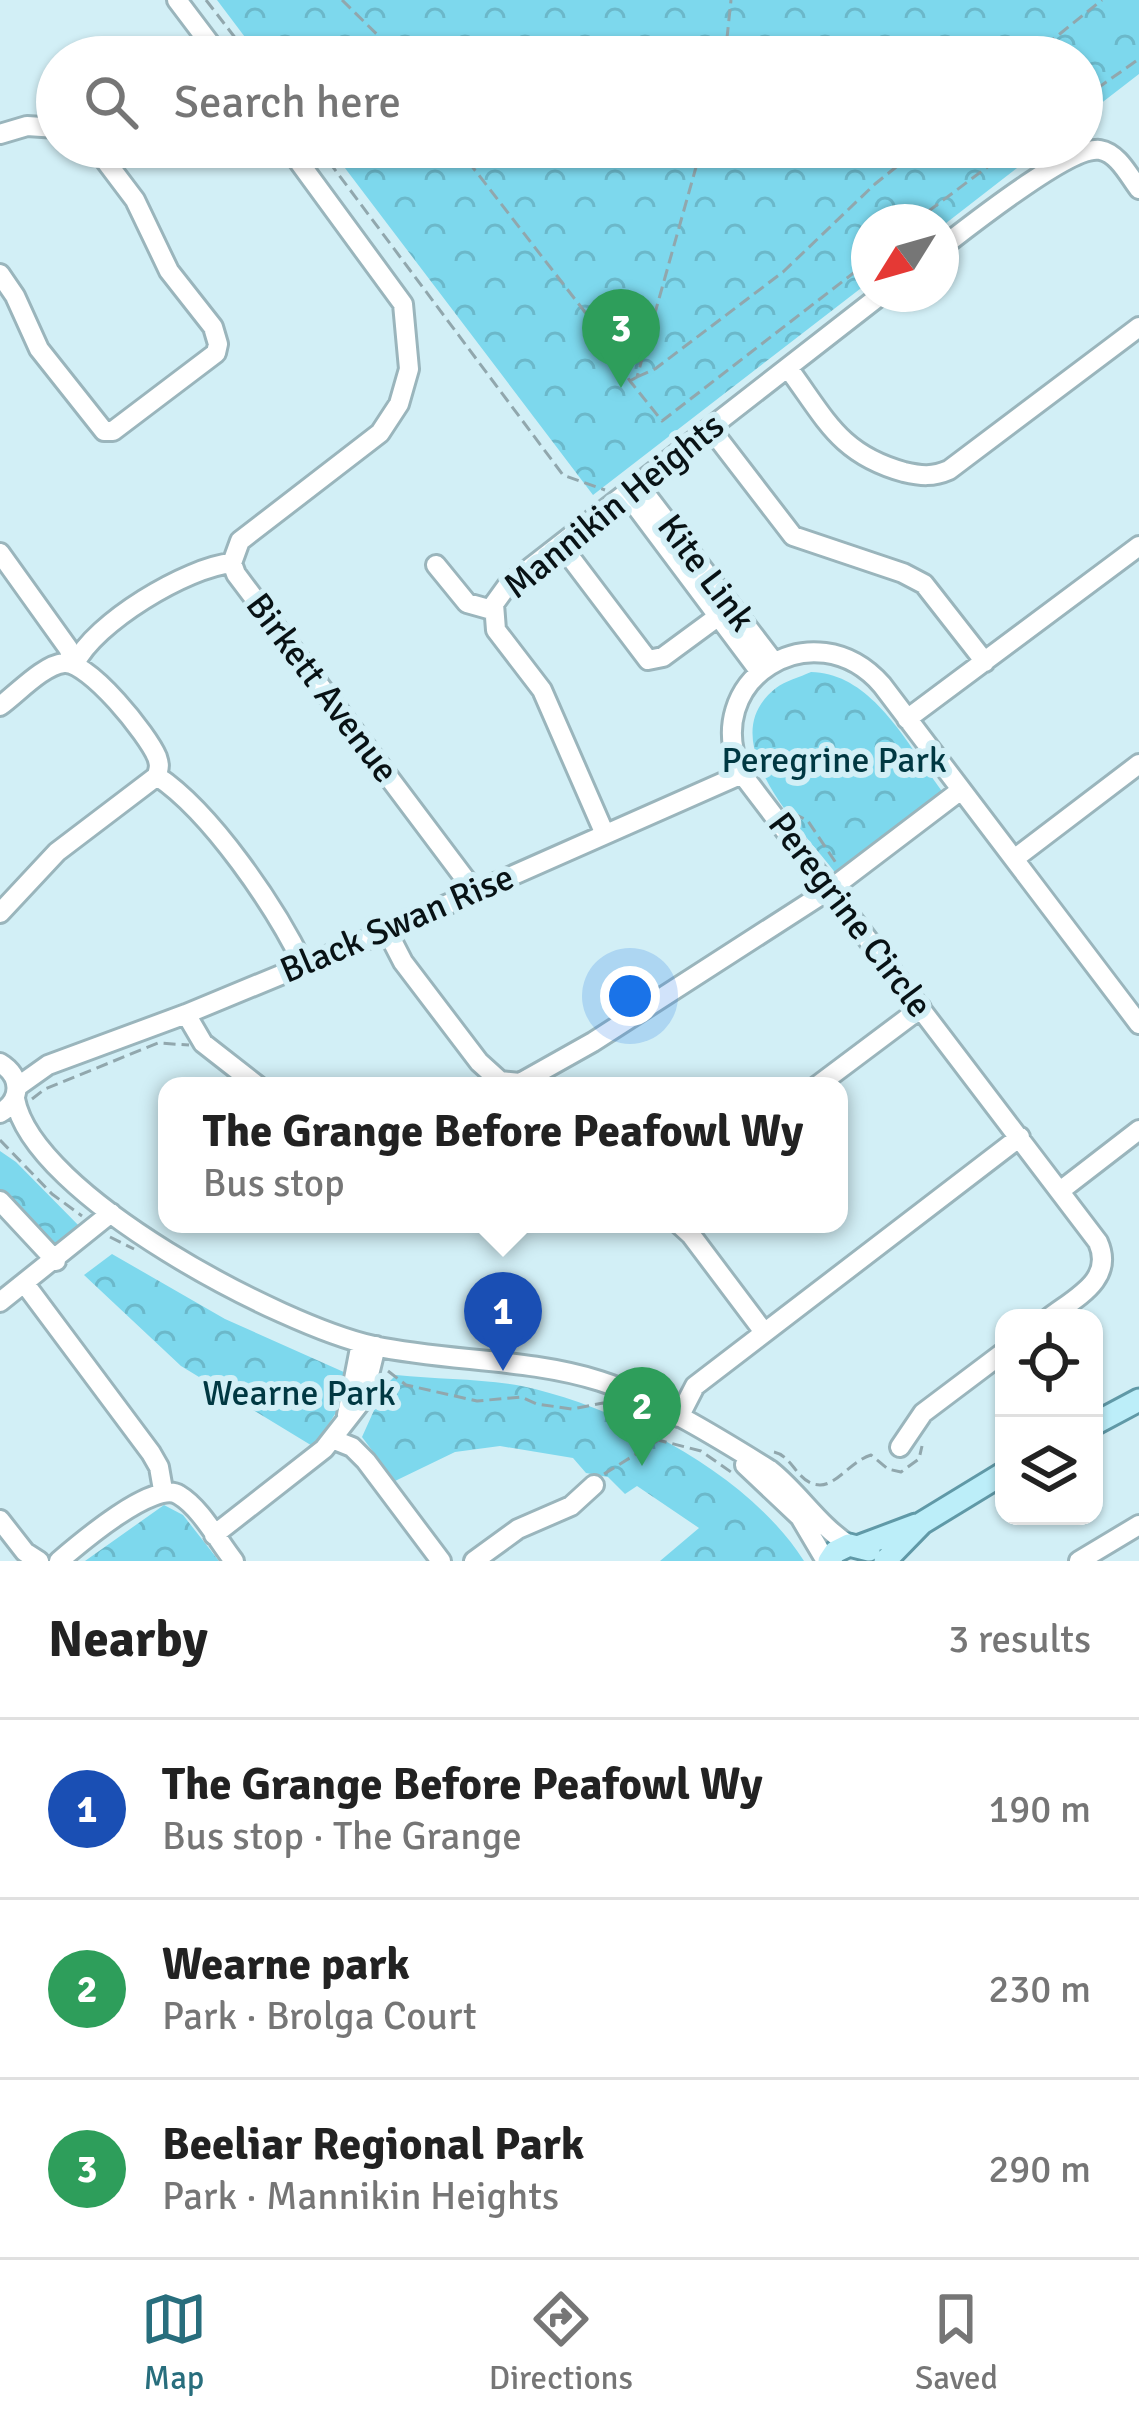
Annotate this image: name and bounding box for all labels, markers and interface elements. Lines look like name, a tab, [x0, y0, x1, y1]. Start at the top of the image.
search box	[36, 36, 1103, 168]
icon: search	[78, 69, 144, 135]
text: Search here	[174, 75, 401, 130]
north arrow	[851, 204, 959, 312]
pin: 3	[582, 289, 660, 388]
street label: Mannikin Heights	[495, 403, 733, 609]
street label: Kite Link	[647, 506, 765, 640]
street label: Birkett Avenue	[236, 584, 408, 792]
park label: Peregrine Park	[721, 738, 947, 783]
street label: Peregrine Circle	[758, 803, 942, 1027]
street label: Black Swan Rise	[273, 855, 521, 993]
your location	[600, 966, 660, 1026]
popup	[158, 1077, 848, 1233]
text: The Grange Before Peafowl Wy	[203, 1104, 803, 1159]
text: Bus stop	[203, 1159, 345, 1207]
pin: 1	[464, 1272, 542, 1371]
map controls	[995, 1309, 1103, 1525]
button: locate	[995, 1309, 1103, 1417]
pin: 2	[603, 1367, 681, 1466]
park label: Wearne Park	[202, 1371, 396, 1416]
button: layers	[995, 1417, 1103, 1525]
text: Nearby	[48, 1608, 208, 1671]
text: 3 results	[948, 1615, 1091, 1663]
text: The Grange Before Peafowl Wy	[162, 1757, 763, 1812]
text: 1	[76, 1785, 98, 1833]
text: 190 m	[988, 1785, 1091, 1833]
text: Bus stop · The Grange	[162, 1812, 522, 1860]
text: Wearne park	[162, 1937, 410, 1992]
text: 2	[76, 1965, 98, 2013]
text: 230 m	[988, 1965, 1091, 2013]
text: Park · Brolga Court	[162, 1992, 477, 2040]
text: Beeliar Regional Park	[162, 2117, 584, 2172]
text: 3	[76, 2145, 98, 2193]
text: 290 m	[988, 2145, 1091, 2193]
text: Park · Mannikin Heights	[162, 2172, 559, 2220]
tab: Map	[141, 2286, 207, 2399]
tab: Directions	[489, 2286, 633, 2399]
tab: Saved	[915, 2286, 998, 2399]

